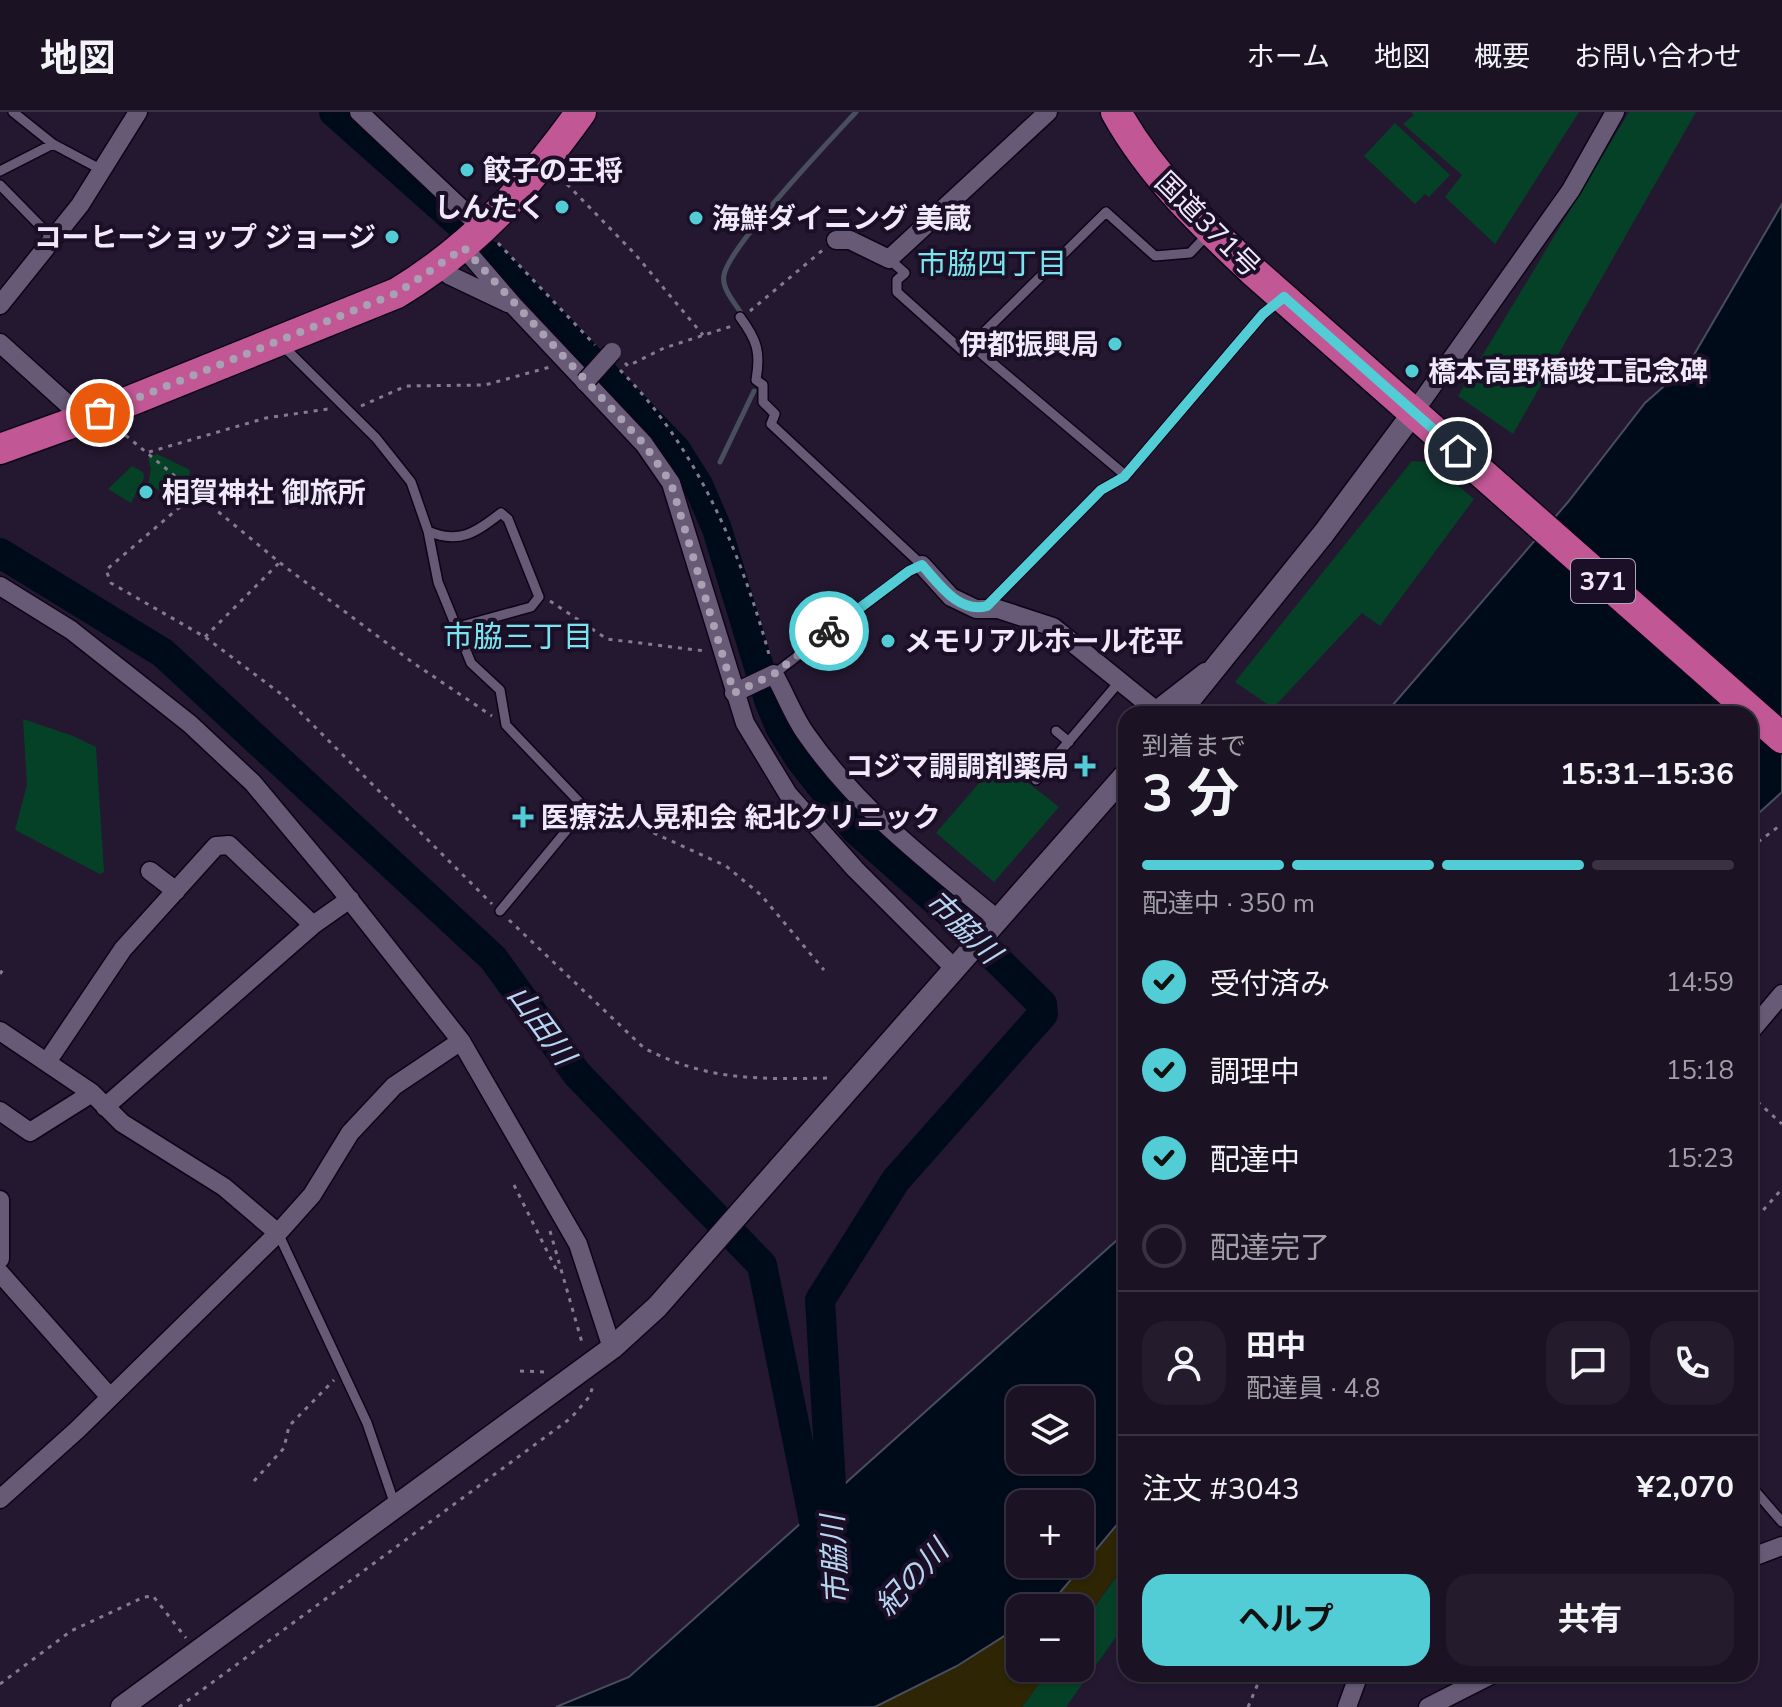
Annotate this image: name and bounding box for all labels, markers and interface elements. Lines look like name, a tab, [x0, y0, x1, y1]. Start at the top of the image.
text: 地図	[40, 33, 116, 84]
text: ホーム	[1247, 38, 1330, 76]
text: 地図	[1374, 38, 1430, 76]
text: 概要	[1474, 38, 1530, 76]
text: お問い合わせ	[1574, 38, 1742, 76]
place label: 餃子の王将	[483, 152, 623, 190]
marker: 餃子の王将	[458, 161, 476, 179]
street label: 国道371号	[1146, 164, 1268, 286]
place label: しんたく	[434, 189, 546, 227]
marker: しんたく	[553, 198, 571, 216]
place label: 海鮮ダイニング 美蔵	[712, 200, 972, 238]
marker: 海鮮ダイニング 美蔵	[687, 209, 705, 227]
place label: コーヒーショップ ジョージ	[34, 219, 376, 257]
marker: コーヒーショップ ジョージ	[383, 228, 401, 246]
district label: 市脇四丁目	[917, 244, 1067, 285]
place label: 伊都振興局	[959, 326, 1099, 364]
marker: 伊都振興局	[1106, 335, 1124, 353]
place label: 橋本高野橋竣工記念碑	[1428, 353, 1708, 391]
marker: 橋本高野橋竣工記念碑	[1403, 362, 1421, 380]
pin	[66, 379, 134, 447]
icon: bag	[78, 391, 122, 435]
pin	[1424, 417, 1492, 485]
icon: home	[1436, 429, 1480, 473]
place label: 相賀神社 御旅所	[162, 474, 366, 512]
marker: 相賀神社 御旅所	[137, 483, 155, 501]
road number: 371	[1571, 559, 1635, 603]
courier	[789, 591, 869, 671]
icon: bike	[807, 609, 851, 653]
district label: 市脇三丁目	[443, 617, 593, 658]
place label: メモリアルホール花平	[904, 623, 1184, 661]
marker: メモリアルホール花平	[879, 632, 897, 650]
text: 到着まで	[1142, 729, 1246, 764]
place label: コジマ調調剤薬局	[845, 748, 1069, 786]
text: 15:31–15:36	[1560, 754, 1734, 795]
marker: コジマ調調剤薬局	[1076, 757, 1094, 775]
text: 3 分	[1142, 758, 1239, 829]
place label: 医療法人晃和会 紀北クリニック	[541, 799, 941, 837]
marker: 医療法人晃和会 紀北クリニック	[512, 806, 534, 828]
water label: 市脇川	[916, 881, 1011, 975]
text: 配達中 · 350 m	[1142, 886, 1315, 921]
icon: check	[1142, 960, 1186, 1004]
text: 受付済み	[1210, 964, 1330, 1005]
text: 14:59	[1666, 965, 1734, 1000]
water label: 山田川	[498, 977, 585, 1076]
icon: check	[1142, 1048, 1186, 1092]
text: 調理中	[1210, 1052, 1300, 1093]
text: 15:18	[1666, 1053, 1734, 1088]
icon: check	[1142, 1136, 1186, 1180]
text: 配達中	[1210, 1140, 1300, 1181]
text: 15:23	[1666, 1141, 1734, 1176]
text: 配達完了	[1210, 1228, 1330, 1269]
button: person	[1142, 1321, 1226, 1405]
button: chat	[1546, 1321, 1630, 1405]
button: phone	[1650, 1321, 1734, 1405]
text: 田中	[1246, 1326, 1306, 1367]
text: 配達員 · 4.8	[1246, 1371, 1380, 1406]
map controls	[1006, 1386, 1094, 1682]
button: layers	[1006, 1386, 1094, 1474]
text: ¥2,070	[1637, 1467, 1734, 1508]
text: 注文 #3043	[1142, 1469, 1300, 1510]
button: +	[1006, 1490, 1094, 1578]
water label: 市脇川	[813, 1511, 858, 1606]
water label: 紀の川	[867, 1529, 960, 1625]
button: ヘルプ	[1142, 1574, 1430, 1666]
button: 共有	[1446, 1574, 1734, 1666]
button: −	[1006, 1594, 1094, 1682]

